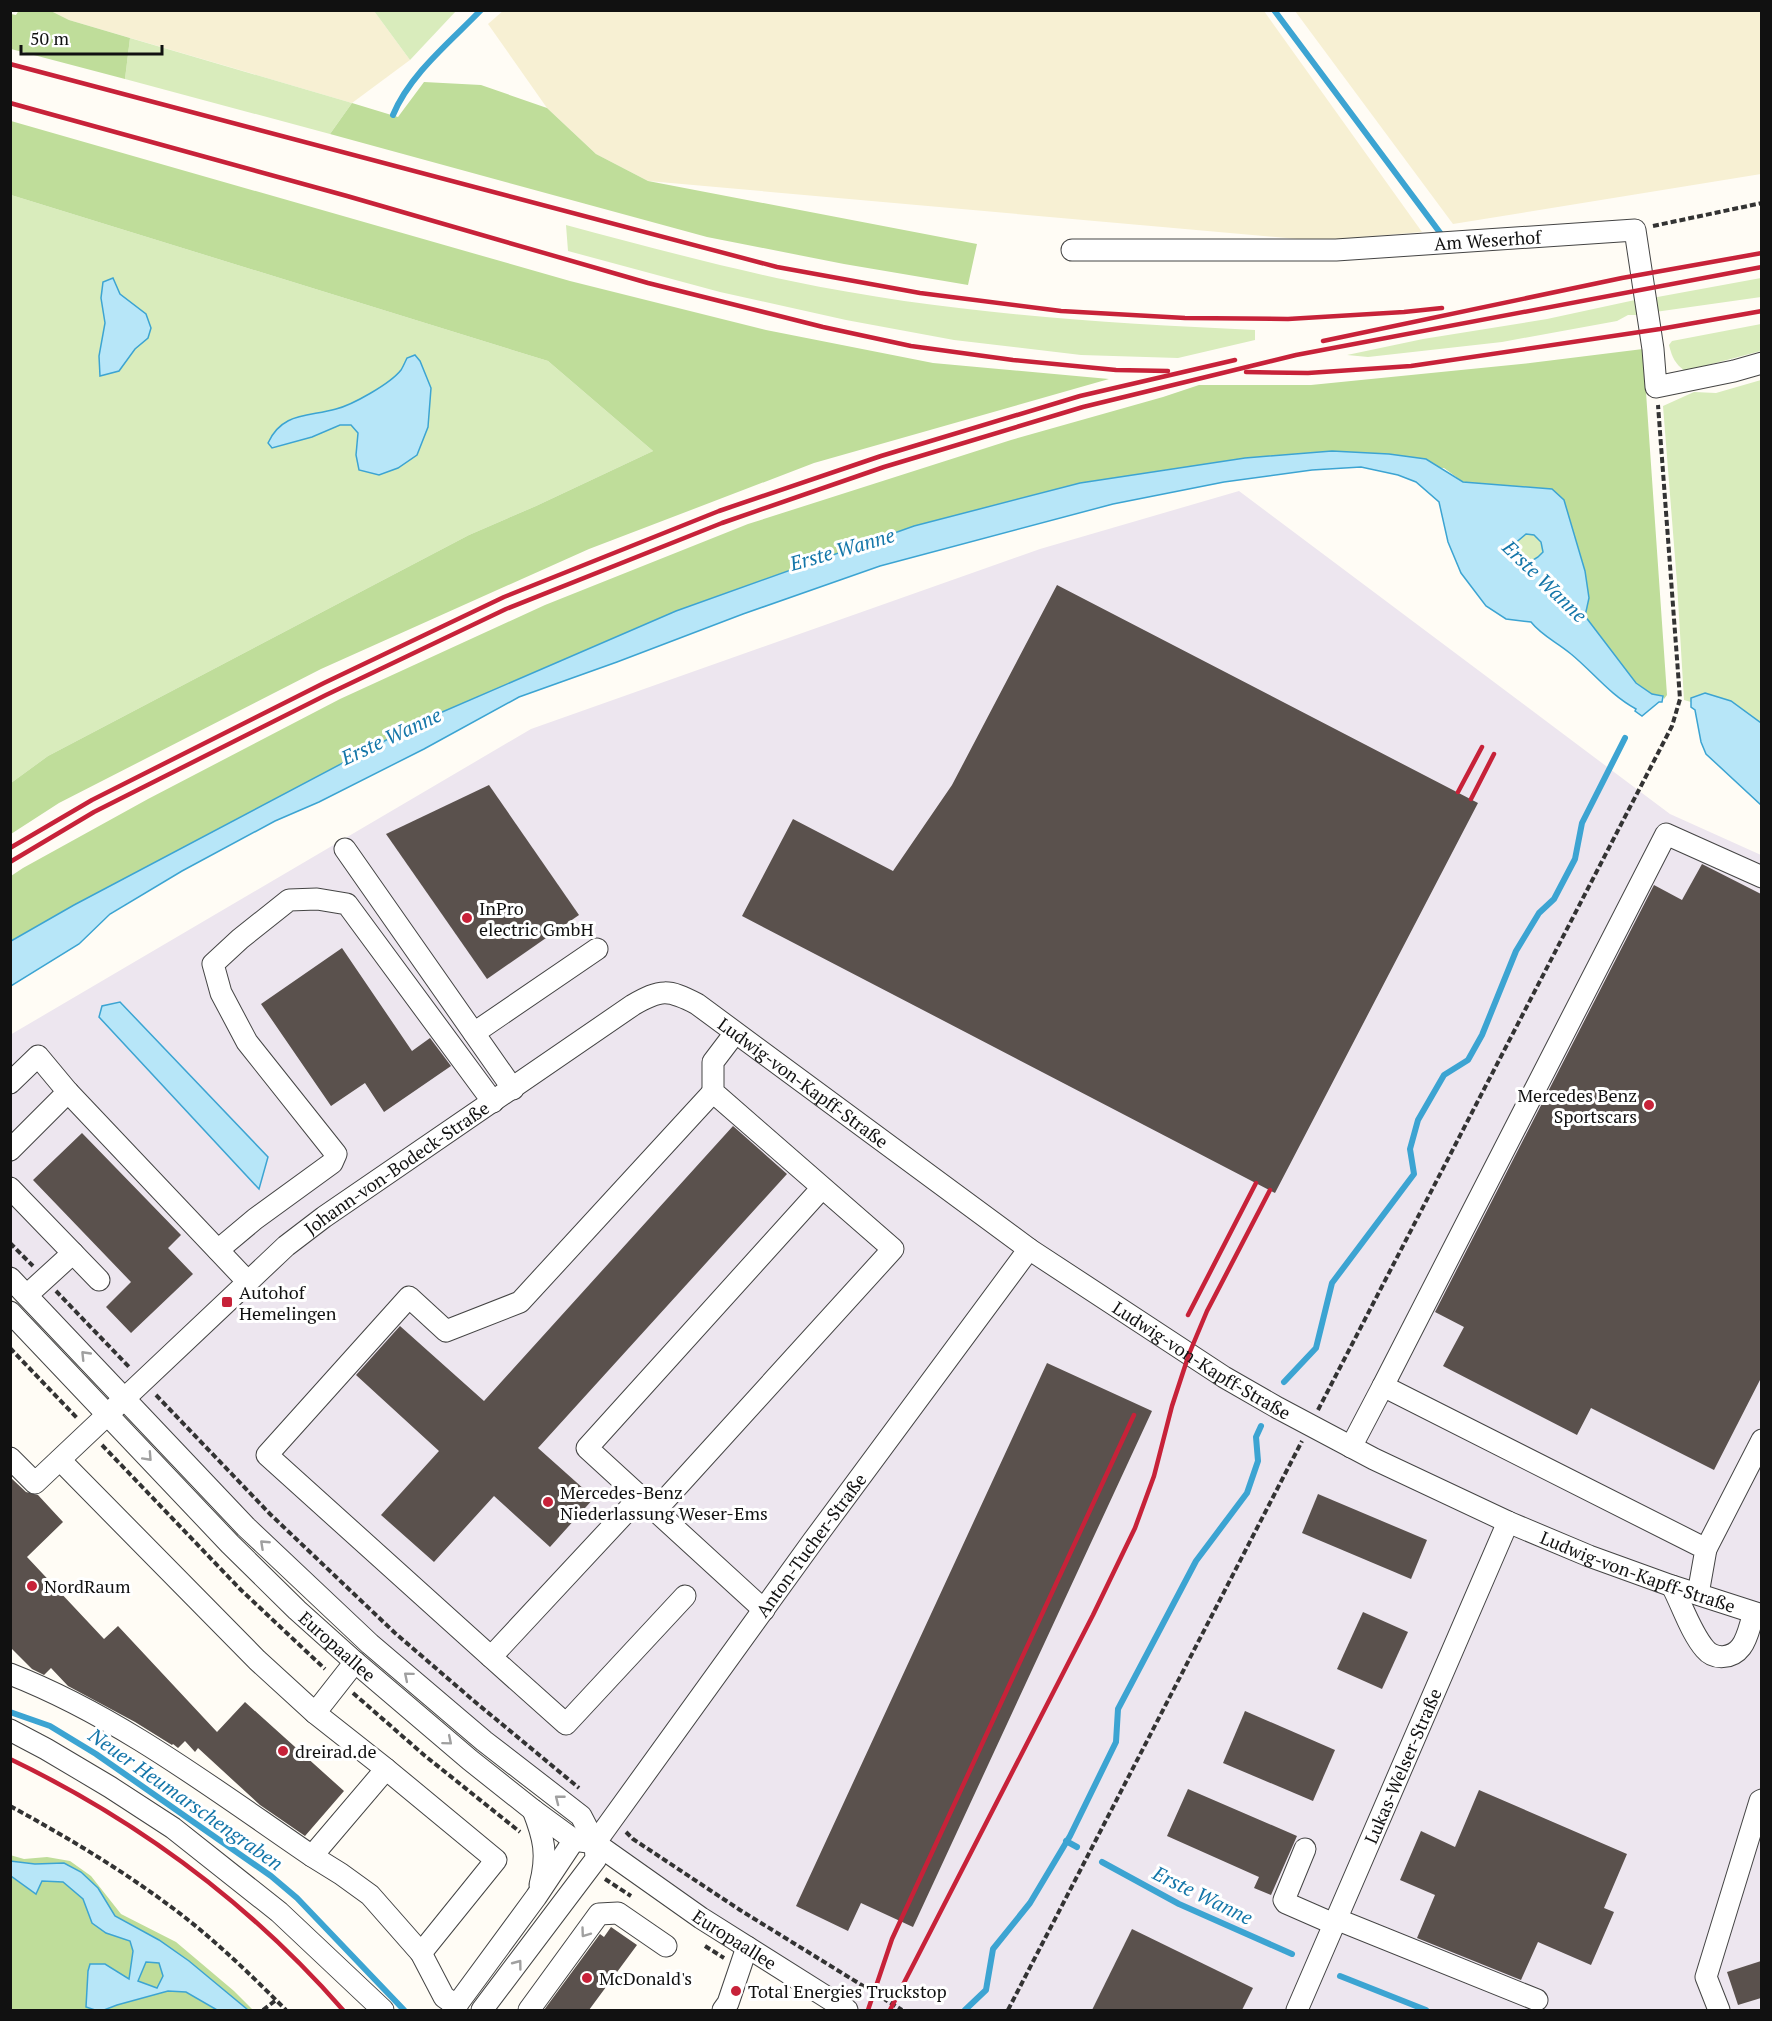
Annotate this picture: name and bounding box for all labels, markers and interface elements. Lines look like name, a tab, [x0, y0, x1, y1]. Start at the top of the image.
scale bar	[21, 18, 162, 56]
text: 50 m	[30, 26, 70, 50]
street label: Am Weserhof	[1433, 224, 1544, 255]
water label: Erste Wanne	[786, 521, 898, 577]
water label: Erste Wanne	[1496, 533, 1593, 628]
water label: Erste Wanne	[336, 701, 446, 771]
place label: InPro electric GmbH	[479, 896, 594, 941]
marker: InPro electric GmbH	[460, 911, 474, 925]
street label: Ludwig-von-Kapff-Straße	[713, 1012, 893, 1153]
place label: Mercedes Benz Sportscars	[1517, 1083, 1637, 1128]
street label: Johann-von-Bodeck-Straße	[299, 1095, 494, 1240]
marker: Mercedes Benz Sportscars	[1642, 1098, 1656, 1112]
place label: Autohof Hemelingen	[239, 1280, 337, 1325]
marker: Autohof Hemelingen	[220, 1295, 234, 1309]
street label: Ludwig-von-Kapff-Straße	[1108, 1295, 1295, 1425]
one-way arrow	[81, 1352, 92, 1363]
one-way arrow	[141, 1451, 152, 1461]
street label: Anton-Tucher-Straße	[750, 1468, 871, 1622]
place label: Mercedes-Benz Niederlassung Weser-Ems	[560, 1480, 768, 1525]
marker: Mercedes-Benz Niederlassung Weser-Ems	[541, 1495, 555, 1509]
street label: Ludwig-von-Kapff-Straße	[1537, 1525, 1739, 1618]
one-way arrow	[260, 1540, 271, 1551]
place label: NordRaum	[44, 1574, 131, 1598]
marker: NordRaum	[25, 1579, 39, 1593]
street label: Europaallee	[294, 1606, 381, 1687]
one-way arrow	[404, 1672, 415, 1683]
street label: Lukas-Welser-Straße	[1358, 1684, 1447, 1847]
water label: Neuer Heumarschengraben	[83, 1721, 289, 1876]
one-way arrow	[441, 1734, 452, 1745]
place label: dreirad.de	[295, 1739, 376, 1763]
marker: dreirad.de	[276, 1744, 290, 1758]
one-way arrow	[555, 1795, 566, 1806]
water label: Erste Wanne	[1148, 1859, 1257, 1931]
street label: Europaallee	[688, 1904, 781, 1975]
one-way arrow	[581, 1927, 592, 1938]
one-way arrow	[510, 1959, 521, 1970]
place label: McDonald's	[599, 1966, 692, 1990]
marker: McDonald's	[580, 1971, 594, 1985]
place label: Total Energies Truckstop	[748, 1979, 947, 2003]
marker: Total Energies Truckstop	[729, 1984, 743, 1998]

